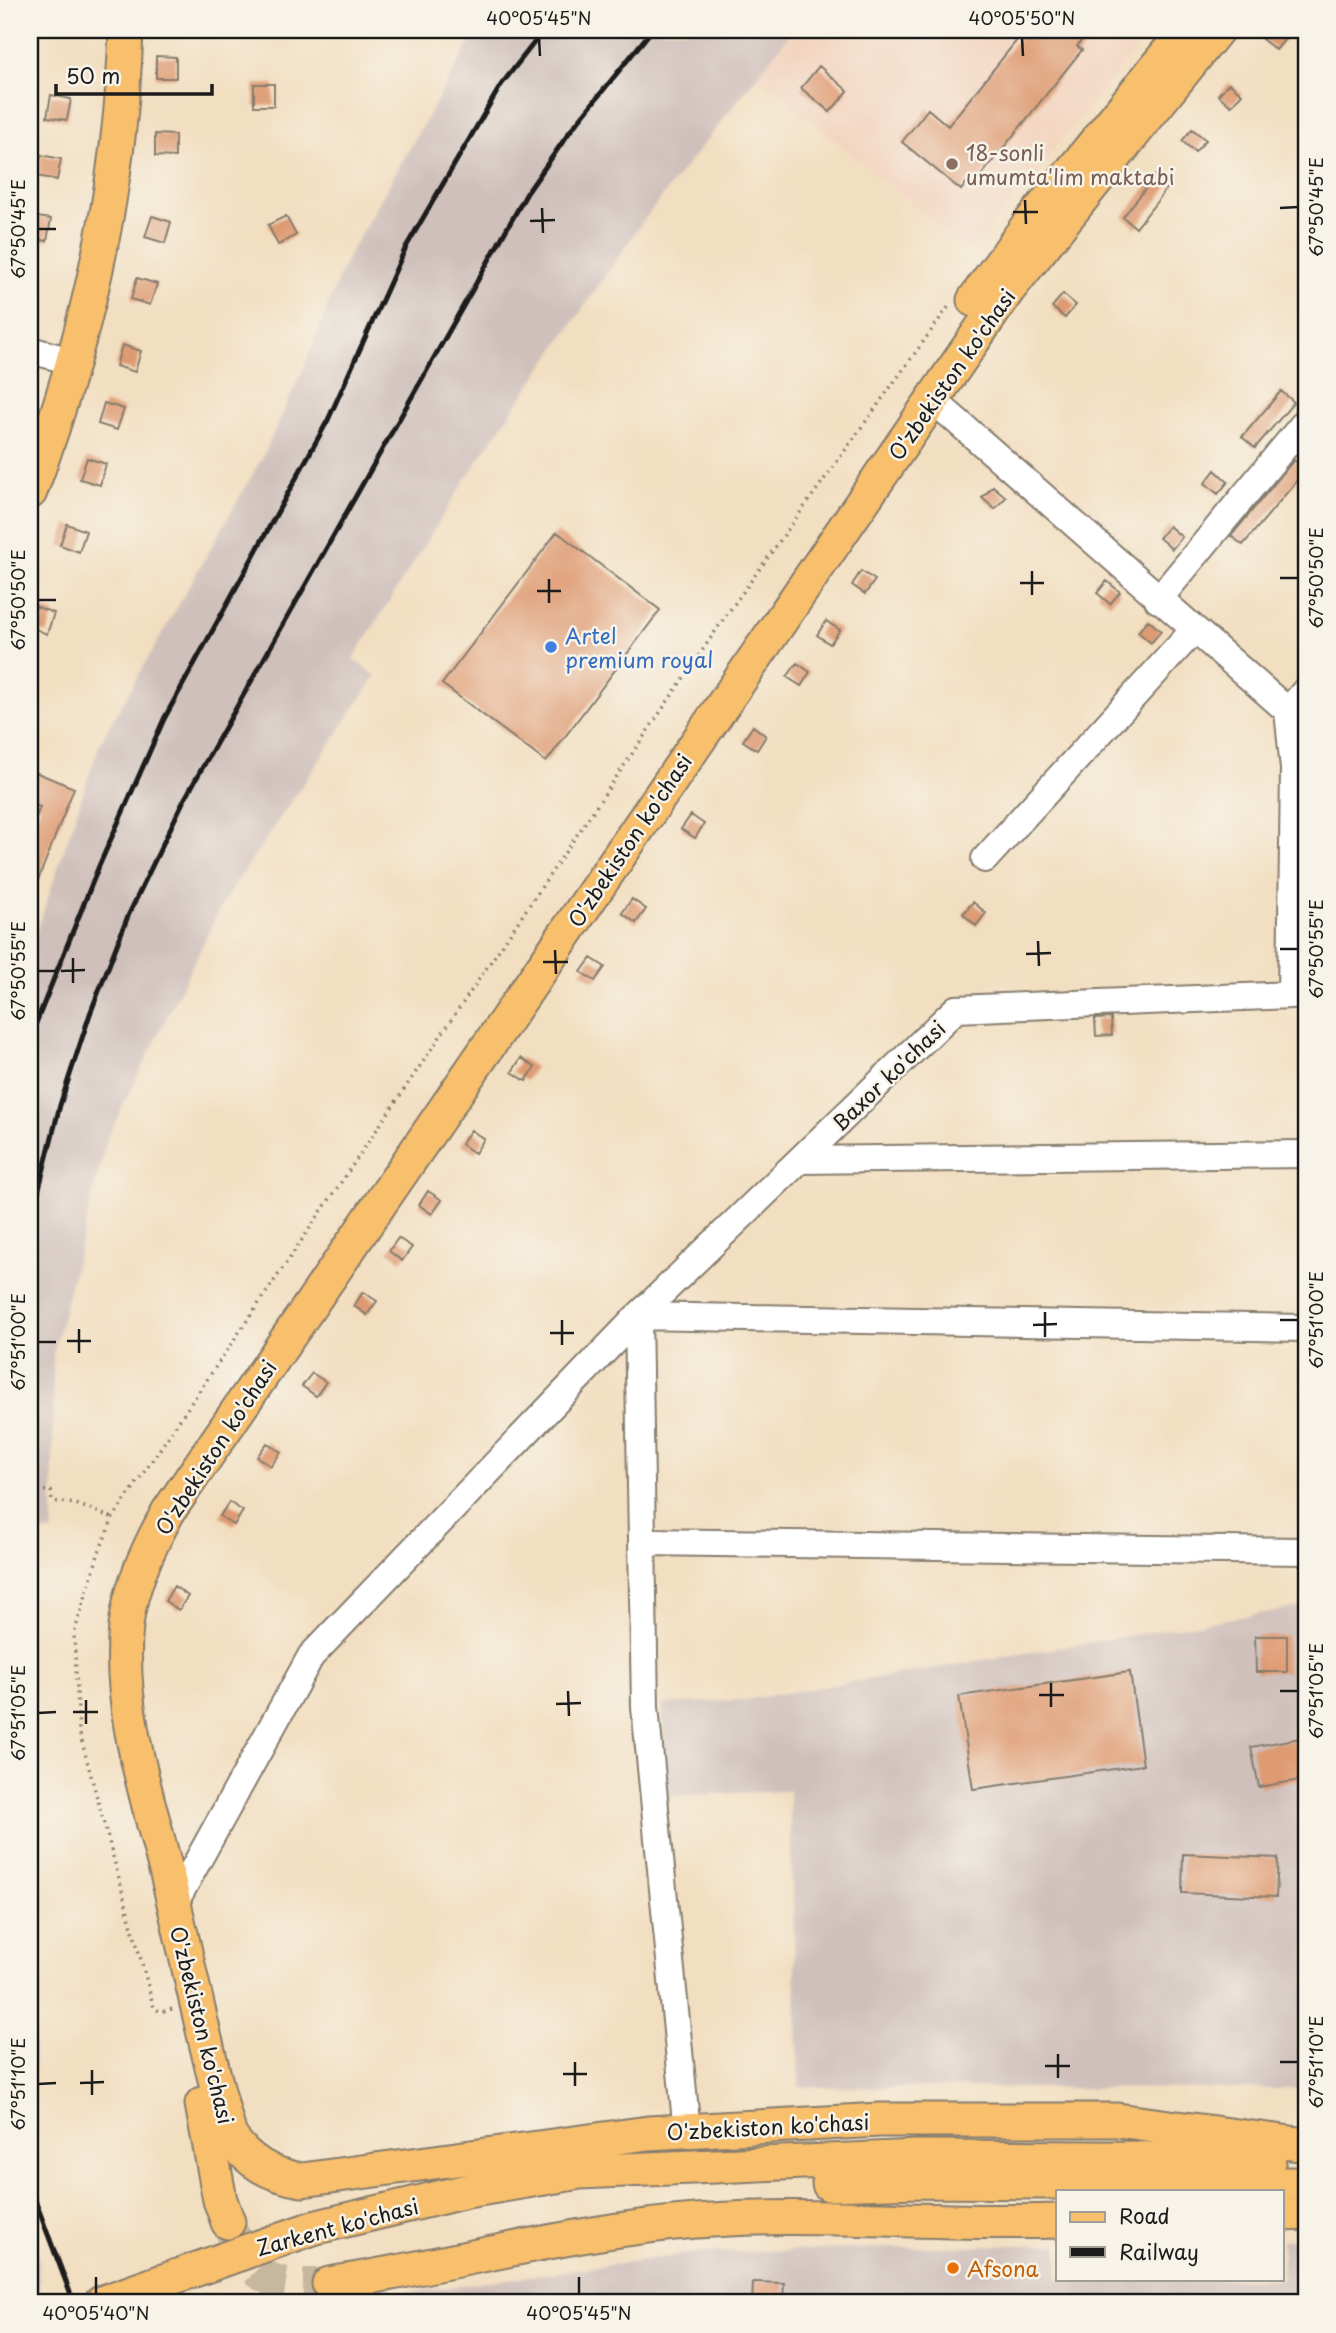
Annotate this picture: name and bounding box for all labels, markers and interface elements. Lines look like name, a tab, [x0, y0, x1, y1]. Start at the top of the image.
text: 40°05'45"N	[486, 4, 592, 31]
text: 40°05'50"N	[969, 4, 1075, 31]
scale bar	[56, 52, 212, 96]
text: 50 m	[66, 59, 120, 91]
place label: 18-sonli umumta'lim maktabi	[966, 136, 1175, 192]
marker: 18-sonli umumta'lim maktabi	[944, 156, 960, 172]
text: 67°50'45"E	[1302, 157, 1329, 257]
text: 67°50'45"E	[4, 179, 31, 279]
street label: O'zbekiston ko'chasi	[880, 282, 1022, 466]
text: 67°50'50"E	[1302, 527, 1329, 629]
text: 67°50'50"E	[4, 549, 31, 651]
place label: Artel premium royal	[565, 619, 713, 675]
marker: Artel premium royal	[543, 639, 559, 655]
street label: O'zbekiston ko'chasi	[559, 747, 699, 933]
text: 67°50'55"E	[1302, 899, 1329, 999]
text: 67°50'55"E	[4, 921, 31, 1021]
street label: Baxor ko'chasi	[824, 1012, 952, 1138]
text: 67°51'00"E	[1302, 1271, 1329, 1369]
text: 67°51'00"E	[4, 1293, 31, 1391]
street label: O'zbekiston ko'chasi	[146, 1353, 284, 1541]
text: 67°51'05"E	[1302, 1643, 1329, 1739]
text: 67°51'05"E	[4, 1665, 31, 1761]
street label: O'zbekiston ko'chasi	[163, 1923, 243, 2127]
text: 67°51'10"E	[1302, 2015, 1329, 2109]
text: 67°51'10"E	[4, 2037, 31, 2131]
street label: O'zbekiston ko'chasi	[666, 2105, 870, 2147]
street label: Zarkent ko'chasi	[252, 2189, 422, 2263]
legend	[1056, 2190, 1284, 2280]
text: Road	[1119, 2199, 1170, 2231]
text: Railway	[1119, 2235, 1199, 2267]
place label: Afsona	[967, 2252, 1039, 2284]
marker: Afsona	[945, 2260, 961, 2276]
text: 40°05'40"N	[42, 2299, 150, 2326]
text: 40°05'45"N	[526, 2299, 632, 2326]

